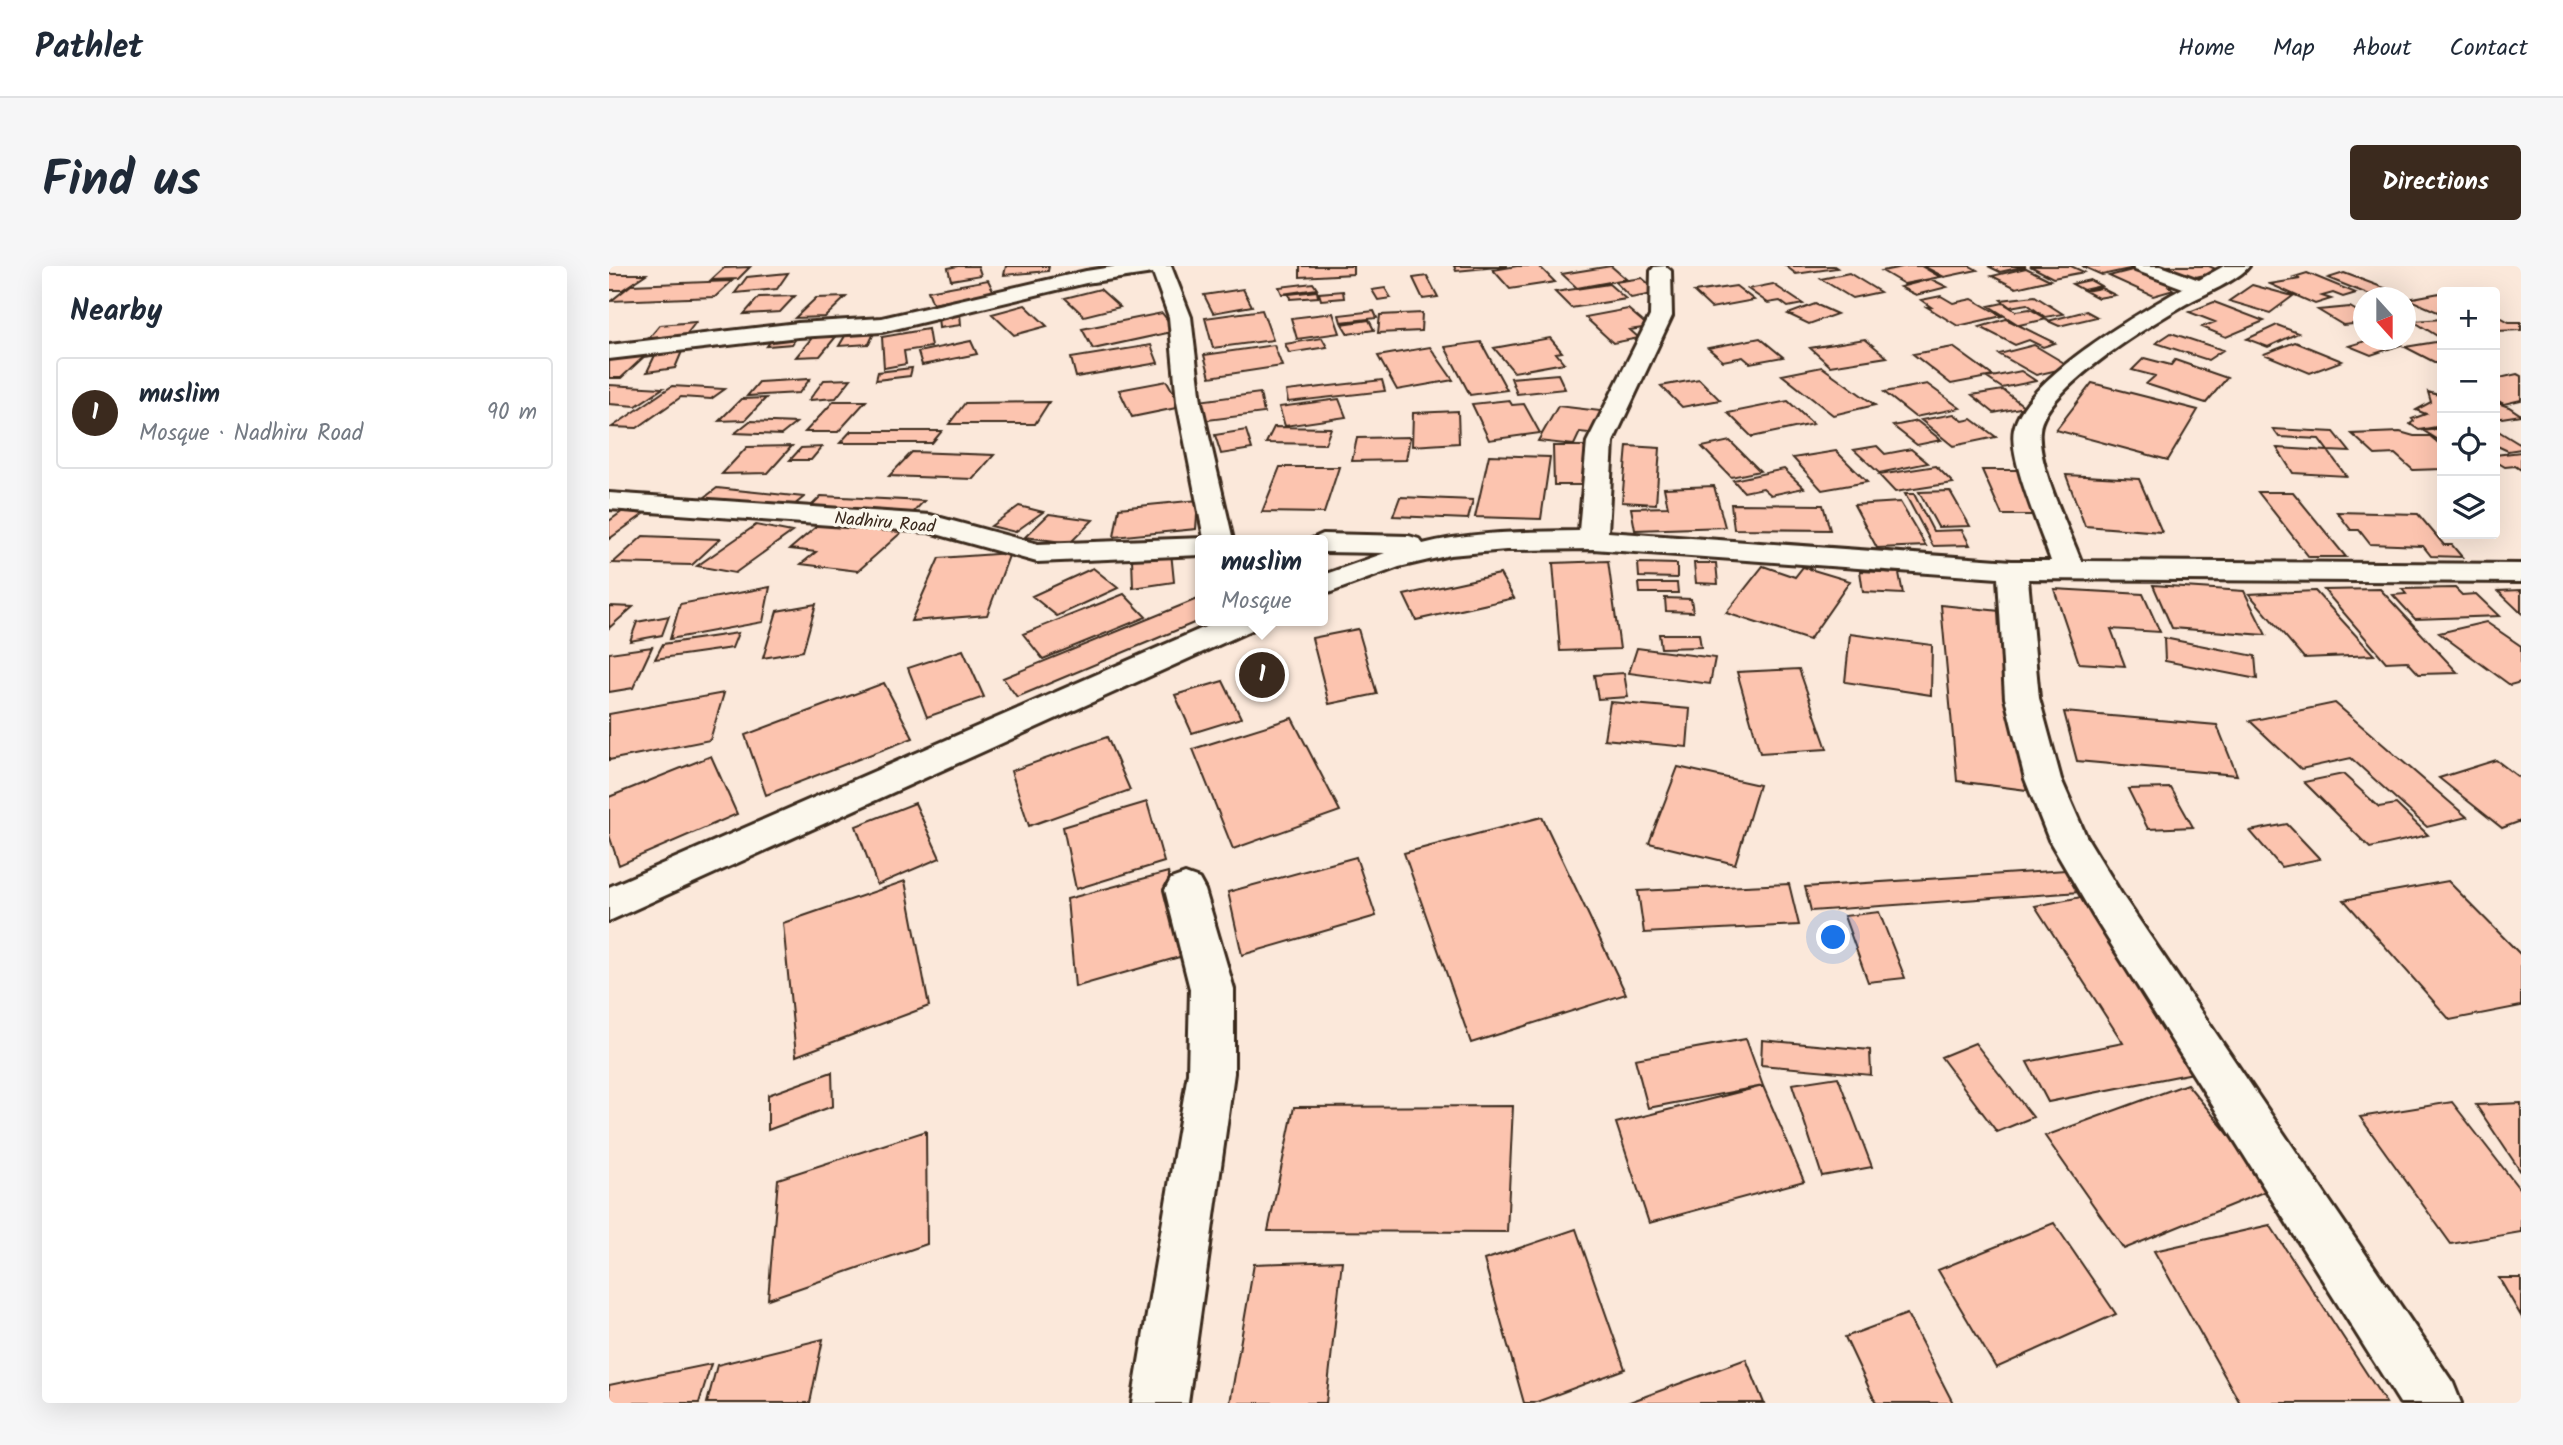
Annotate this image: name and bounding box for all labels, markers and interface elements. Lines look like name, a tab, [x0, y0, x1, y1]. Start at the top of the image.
text: Pathlet	[35, 22, 143, 75]
text: Home	[2178, 29, 2235, 68]
text: Map	[2273, 29, 2315, 68]
text: About	[2353, 29, 2411, 68]
text: Contact	[2449, 29, 2528, 68]
text: Find us	[42, 143, 200, 221]
button: Directions	[2350, 145, 2521, 220]
north arrow	[2353, 287, 2416, 350]
map controls	[2437, 287, 2500, 539]
button: +	[2437, 287, 2500, 350]
text: Nearby	[70, 288, 162, 336]
button: −	[2437, 350, 2500, 413]
text: muslim	[139, 374, 220, 416]
text: 1	[92, 395, 98, 431]
text: 90 m	[487, 395, 537, 431]
button: locate	[2437, 413, 2500, 476]
text: Mosque · Nadhiru Road	[139, 416, 363, 452]
button: layers	[2437, 476, 2500, 539]
street label: Nadhiru Road	[833, 505, 938, 542]
popup	[1195, 535, 1328, 626]
text: muslim	[1221, 542, 1302, 584]
text: Mosque	[1221, 584, 1292, 620]
pin: 1	[1239, 649, 1285, 701]
your location	[1816, 920, 1850, 954]

